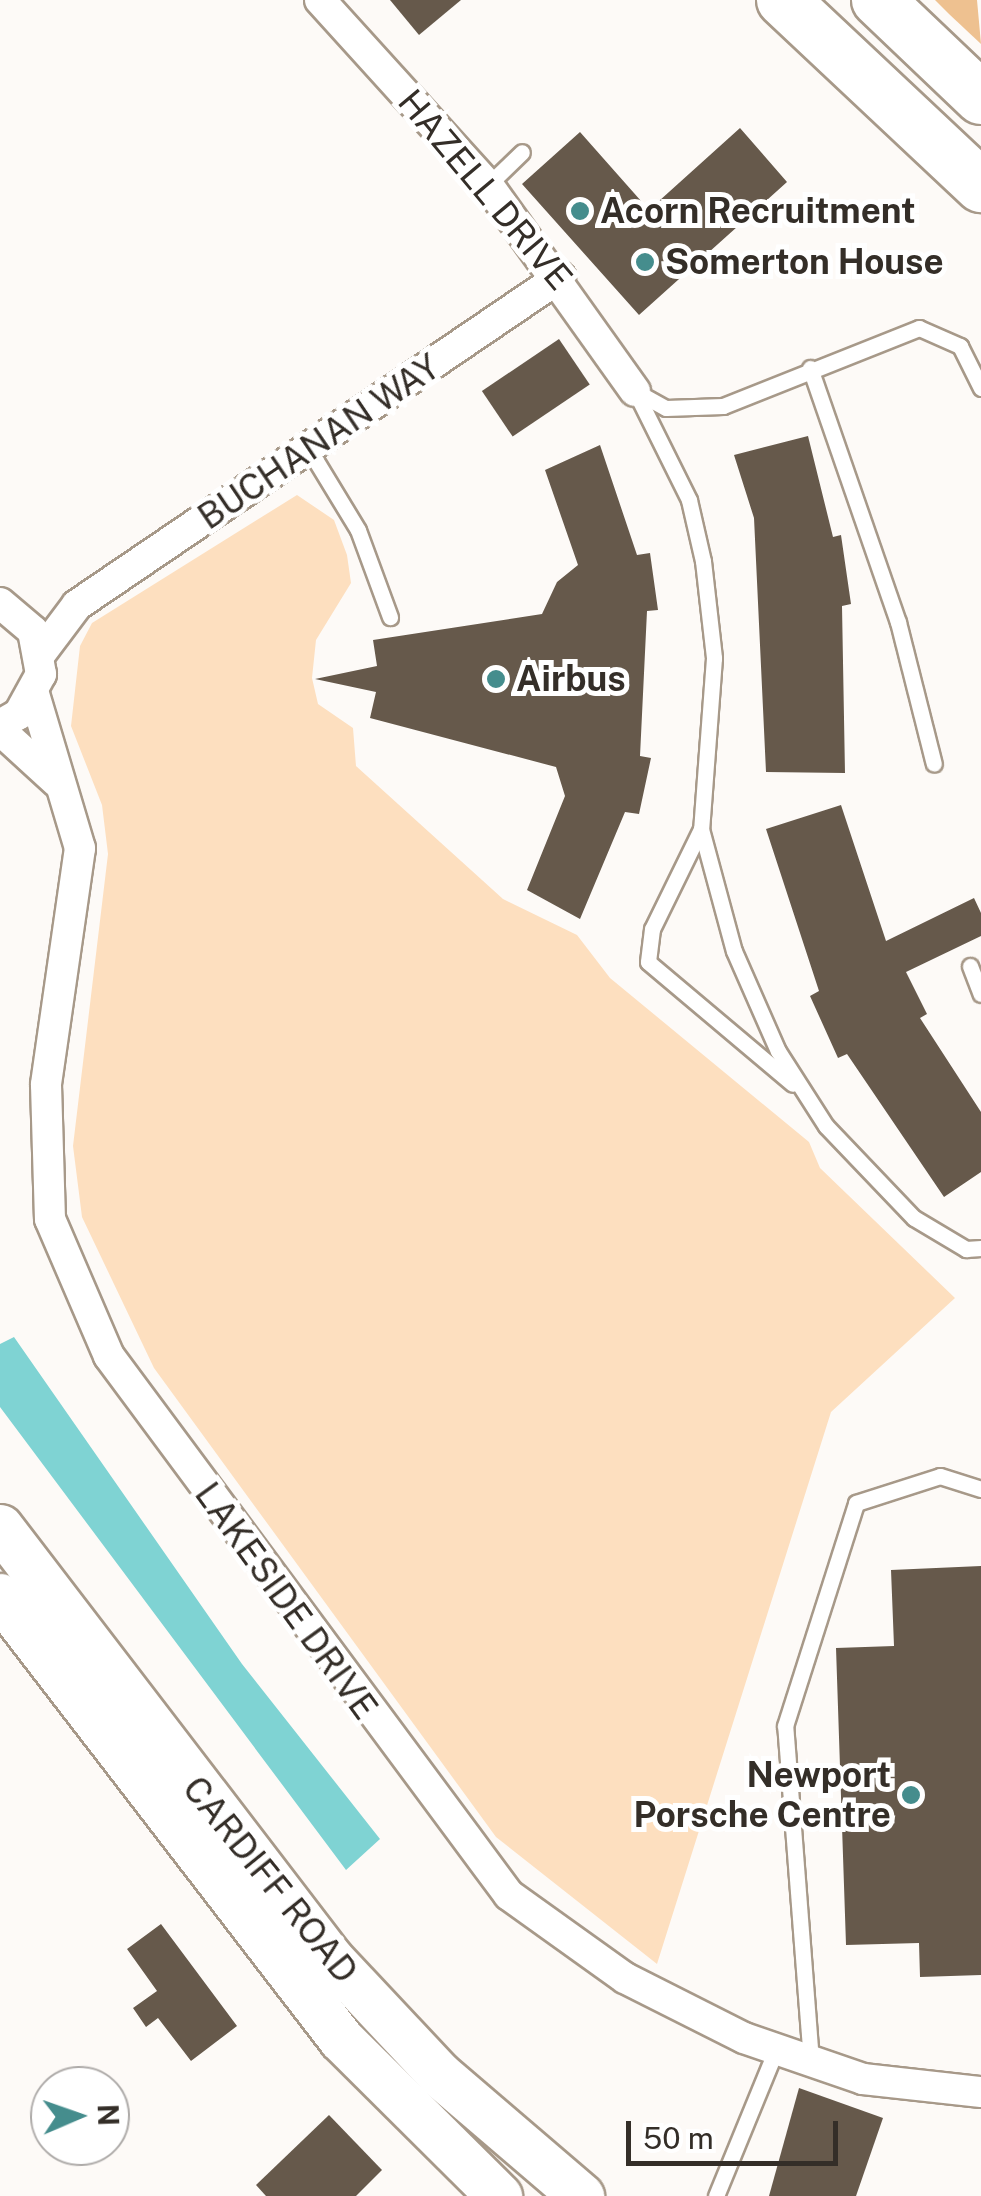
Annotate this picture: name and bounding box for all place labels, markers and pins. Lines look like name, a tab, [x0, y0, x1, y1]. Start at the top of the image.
place label: Acorn Recruitment	[600, 190, 916, 232]
marker: Acorn Recruitment	[569, 200, 591, 222]
place label: Somerton House	[665, 241, 944, 283]
marker: Somerton House	[634, 251, 656, 273]
place label: Airbus	[516, 658, 626, 700]
marker: Airbus	[485, 668, 507, 690]
place label: Newport Porsche Centre	[633, 1754, 891, 1836]
marker: Newport Porsche Centre	[900, 1784, 922, 1806]

